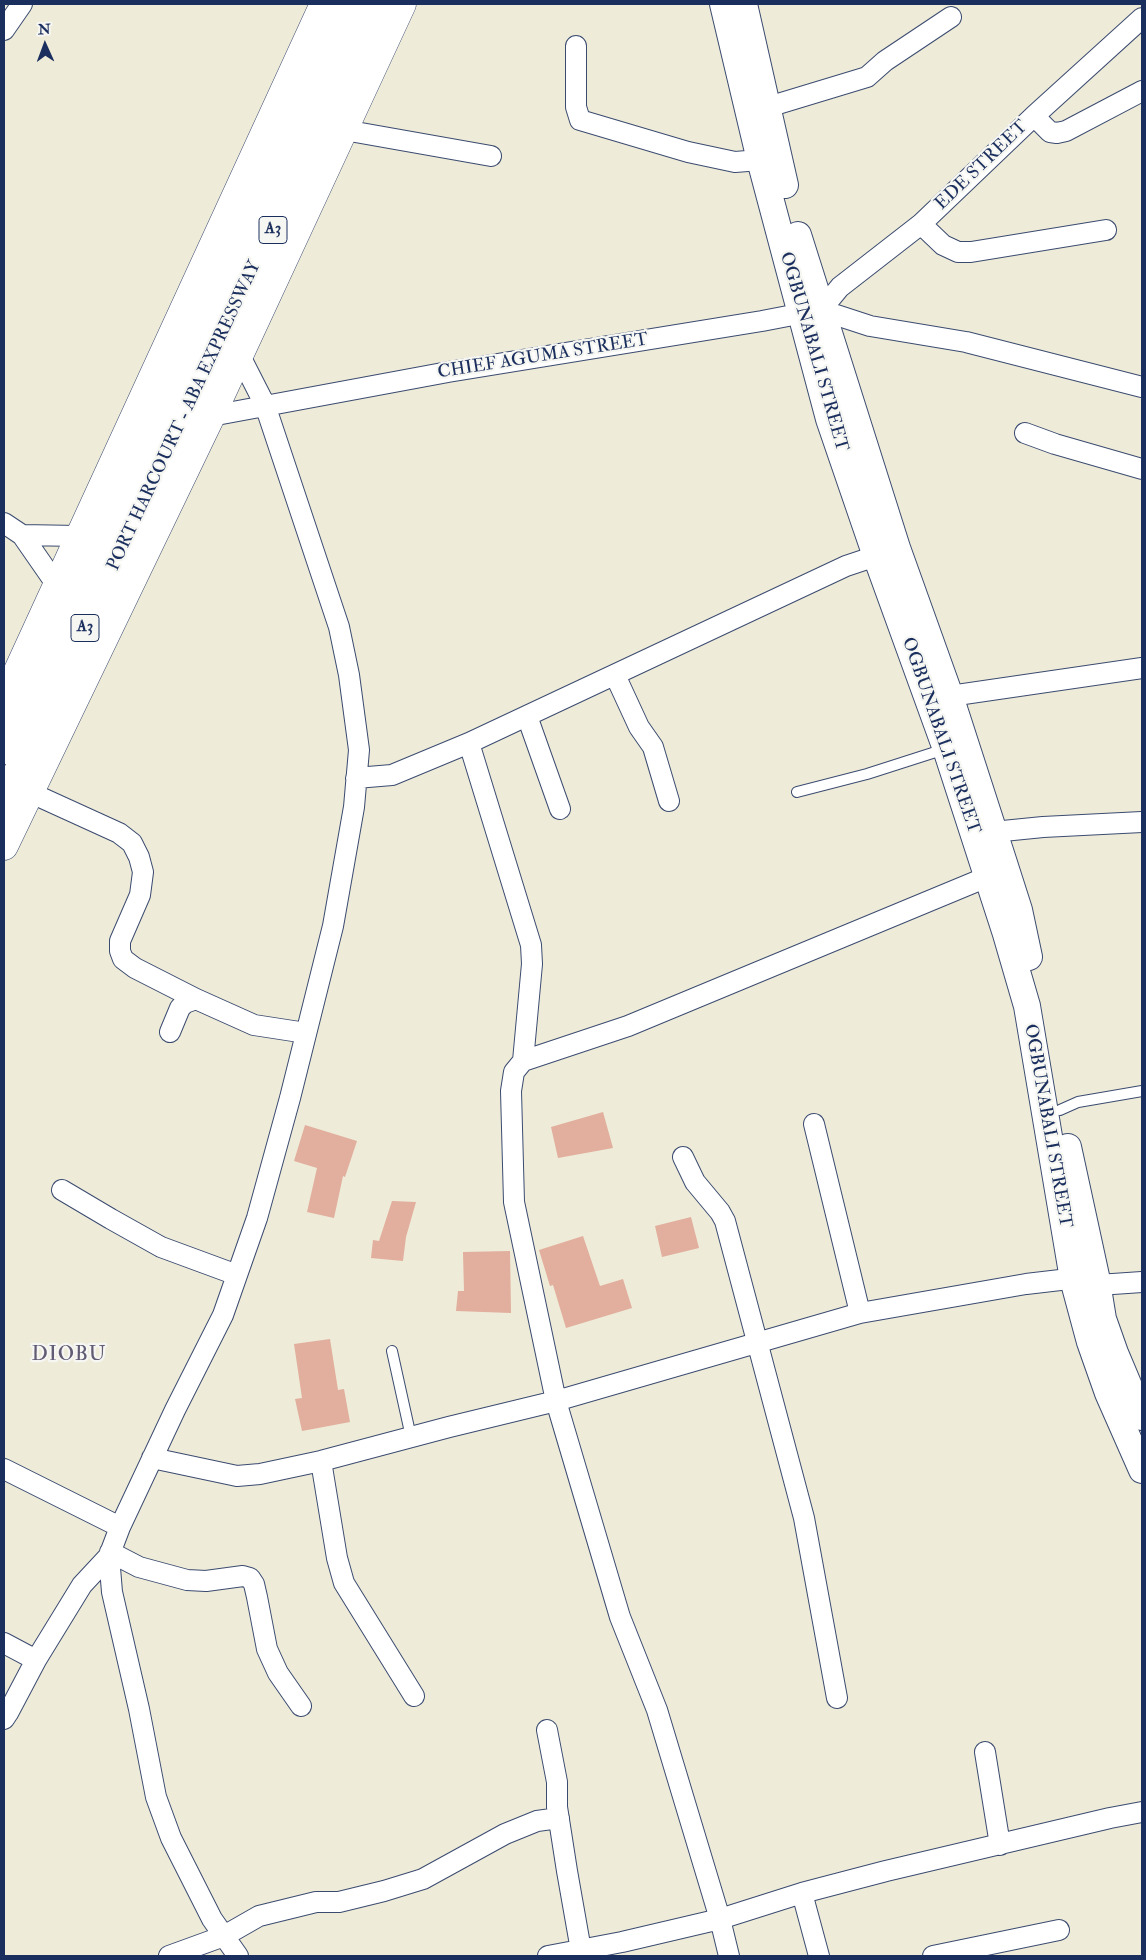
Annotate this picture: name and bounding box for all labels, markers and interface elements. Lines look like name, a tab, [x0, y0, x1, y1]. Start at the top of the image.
north arrow	[20, 20, 70, 70]
text: N	[38, 21, 51, 38]
street label: EDE STREET	[931, 117, 1033, 215]
road number: A3	[259, 216, 287, 244]
street label: OGBUNABALI STREET	[774, 250, 852, 454]
street label: PORT HARCOURT - ABA EXPRESSWAY	[103, 258, 267, 574]
street label: CHIEF AGUMA STREET	[436, 330, 650, 384]
road number: A3	[71, 614, 99, 641]
street label: OGBUNABALI STREET	[896, 635, 984, 837]
street label: OGBUNABALI STREET	[1018, 1022, 1076, 1230]
district label: DIOBU	[31, 1344, 107, 1368]

